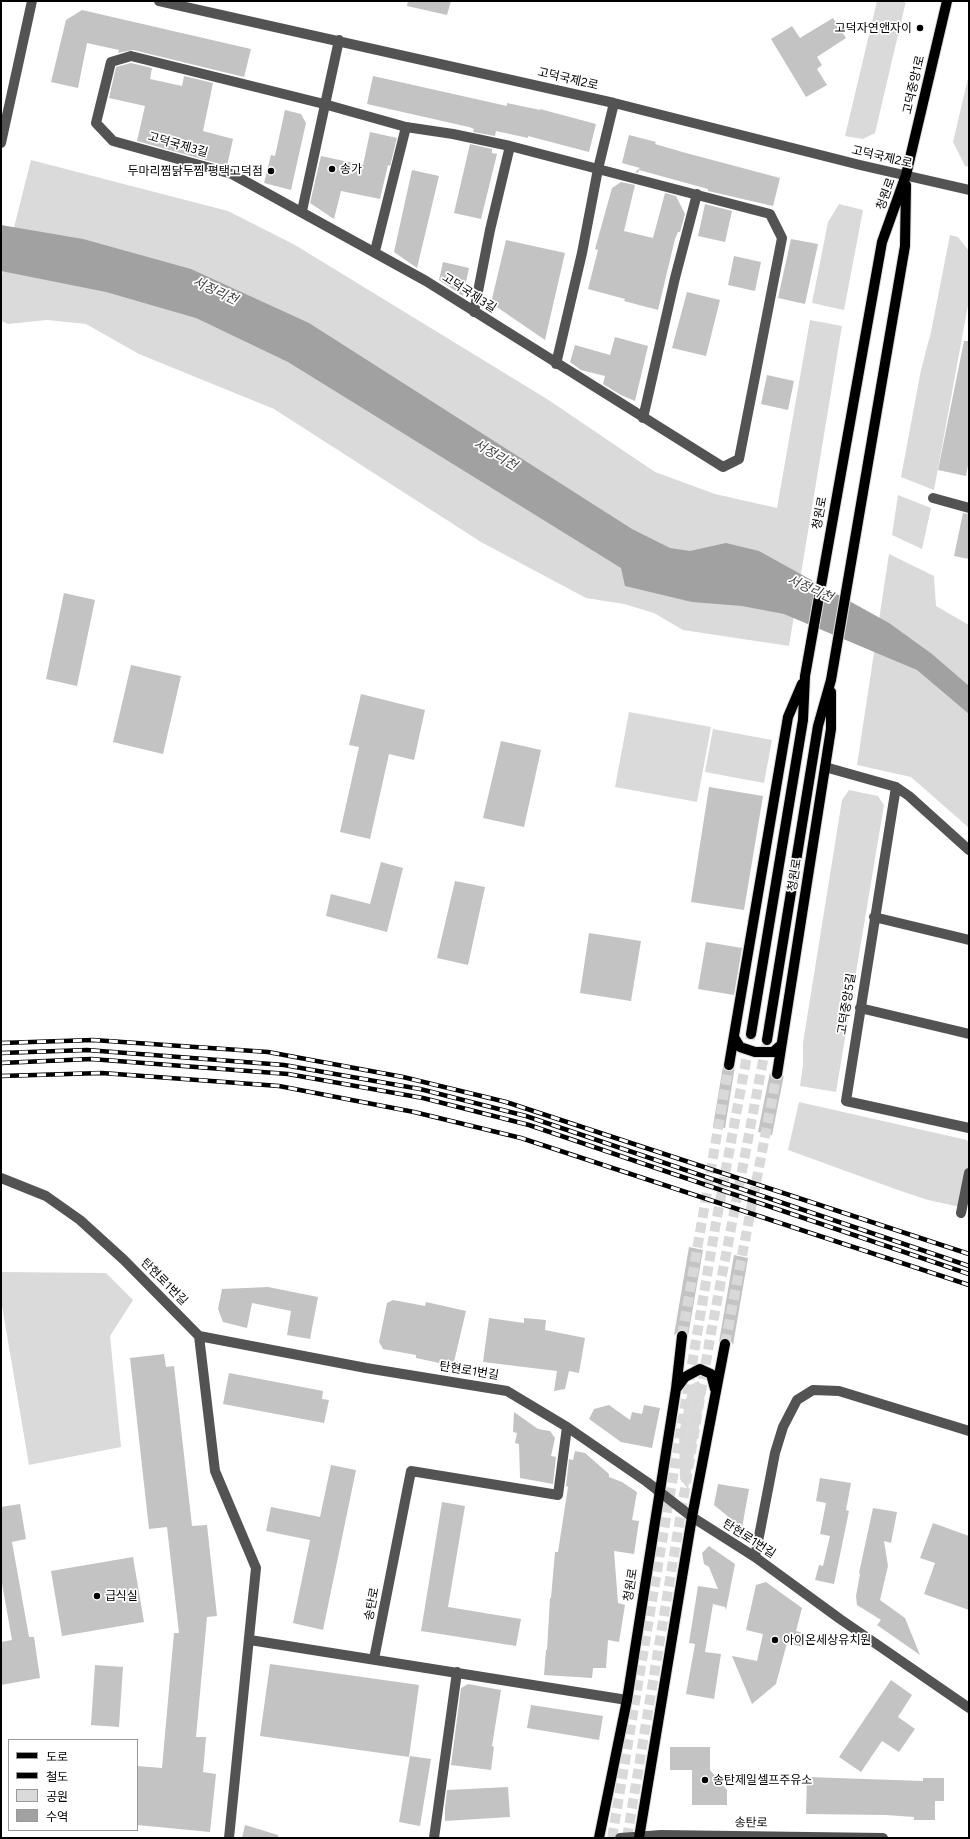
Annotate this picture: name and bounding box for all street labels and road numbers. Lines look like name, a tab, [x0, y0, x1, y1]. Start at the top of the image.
street label: 고덕중앙1로	[900, 54, 928, 116]
street label: 고덕국제2로	[536, 65, 600, 93]
street label: 고덕국제3길	[146, 130, 210, 160]
street label: 고덕국제2로	[850, 143, 914, 171]
street label: 청원로	[874, 176, 898, 212]
street label: 고덕국제3길	[439, 270, 499, 316]
street label: 청원로	[810, 495, 830, 531]
street label: 청원로	[785, 858, 805, 892]
street label: 고덕중앙5길	[835, 972, 859, 1036]
street label: 탄현로1번길	[138, 1256, 190, 1308]
street label: 탄현로1번길	[438, 1359, 500, 1383]
street label: 탄현로1번길	[720, 1517, 778, 1561]
street label: 청원로	[621, 1568, 641, 1602]
street label: 송탄로	[362, 1586, 382, 1622]
street label: 송탄로	[734, 1816, 768, 1830]

